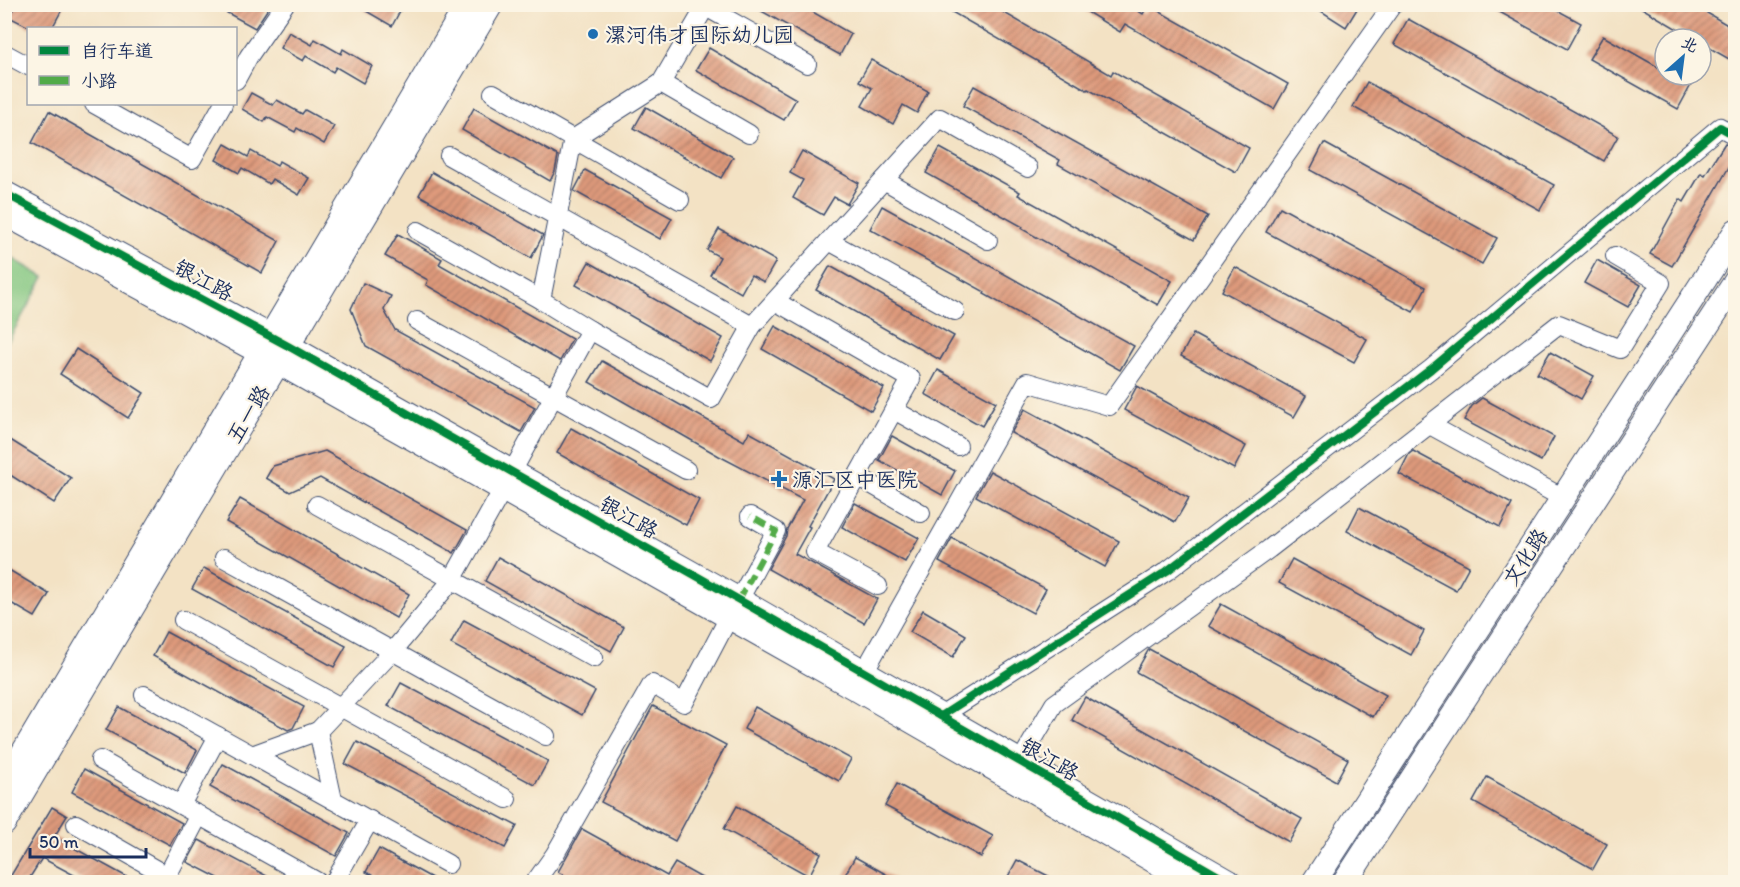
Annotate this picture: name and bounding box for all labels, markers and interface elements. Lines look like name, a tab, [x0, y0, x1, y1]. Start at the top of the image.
place label: 漯河伟才国际幼儿园	[605, 22, 794, 47]
legend	[27, 27, 237, 105]
marker: 漯河伟才国际幼儿园	[586, 27, 600, 41]
north arrow	[1653, 27, 1713, 87]
text: 北	[1678, 32, 1701, 56]
text: 自行车道	[81, 40, 153, 62]
text: 小路	[81, 70, 117, 92]
street label: 银江路	[170, 254, 238, 306]
street label: 五一路	[221, 381, 275, 447]
place label: 源汇区中医院	[792, 467, 918, 492]
marker: 源汇区中医院	[770, 470, 788, 488]
street label: 银江路	[595, 491, 663, 543]
street label: 文化路	[1497, 524, 1553, 590]
street label: 银江路	[1016, 732, 1084, 786]
scale bar	[30, 821, 146, 859]
text: 50 m	[39, 831, 79, 853]

